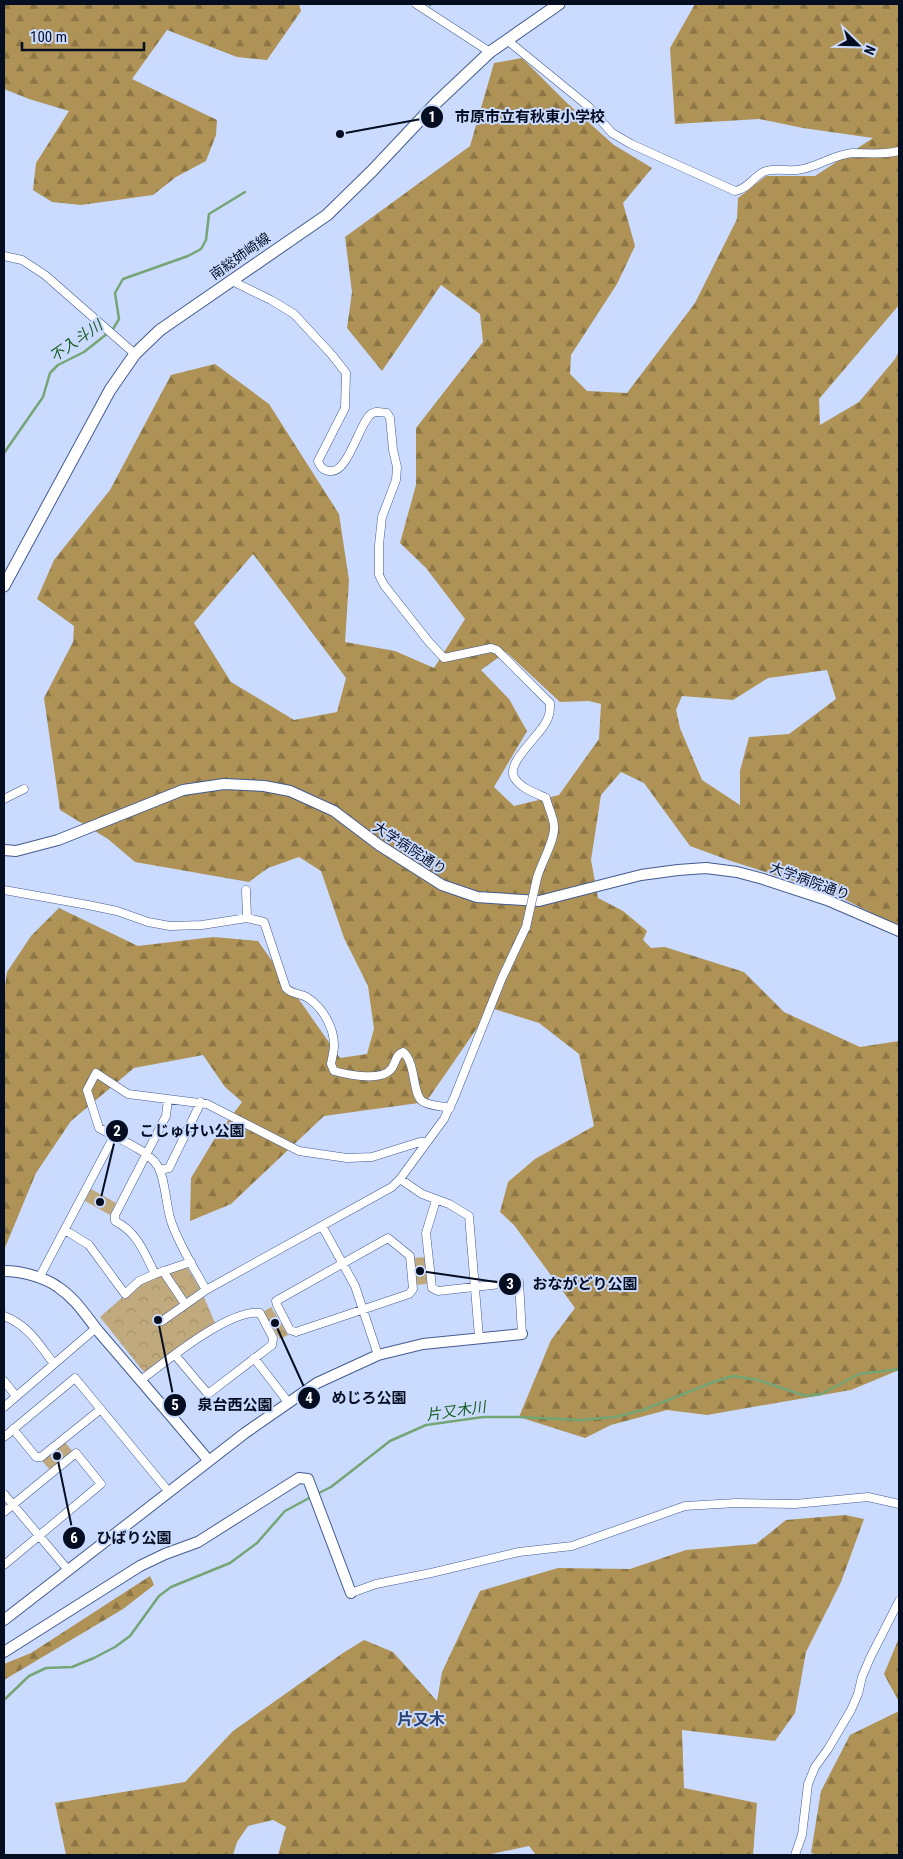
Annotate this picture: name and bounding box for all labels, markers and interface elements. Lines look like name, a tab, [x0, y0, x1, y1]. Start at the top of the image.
scale bar	[22, 20, 145, 52]
north arrow	[833, 20, 883, 70]
text: 100 m	[30, 28, 67, 46]
text: N	[861, 43, 879, 57]
callout: 市原市立有秋東小学校	[420, 102, 615, 132]
text: 1	[428, 108, 436, 126]
text: 市原市立有秋東小学校	[455, 108, 605, 126]
street label: 南総姉崎線	[207, 229, 273, 283]
water label: 不入斗川	[46, 315, 107, 366]
street label: 大学病院通り	[370, 818, 450, 878]
street label: 大学病院通り	[768, 859, 852, 903]
callout: こじゅけい公園	[105, 1116, 255, 1146]
text: 2	[113, 1122, 121, 1140]
text: こじゅけい公園	[139, 1122, 245, 1140]
callout: おながどり公園	[497, 1269, 647, 1299]
text: 3	[506, 1275, 514, 1293]
text: おながどり公園	[532, 1275, 638, 1293]
callout: めじろ公園	[296, 1383, 416, 1413]
text: 4	[305, 1389, 313, 1407]
text: めじろ公園	[331, 1389, 407, 1407]
callout: 泉台西公園	[163, 1390, 283, 1420]
text: 5	[171, 1396, 179, 1414]
text: 泉台西公園	[197, 1396, 273, 1414]
water label: 片又木川	[425, 1398, 489, 1424]
callout: ひばり公園	[62, 1523, 182, 1553]
text: 6	[70, 1529, 78, 1547]
text: ひばり公園	[96, 1529, 172, 1547]
district label: 片又木	[397, 1710, 445, 1729]

